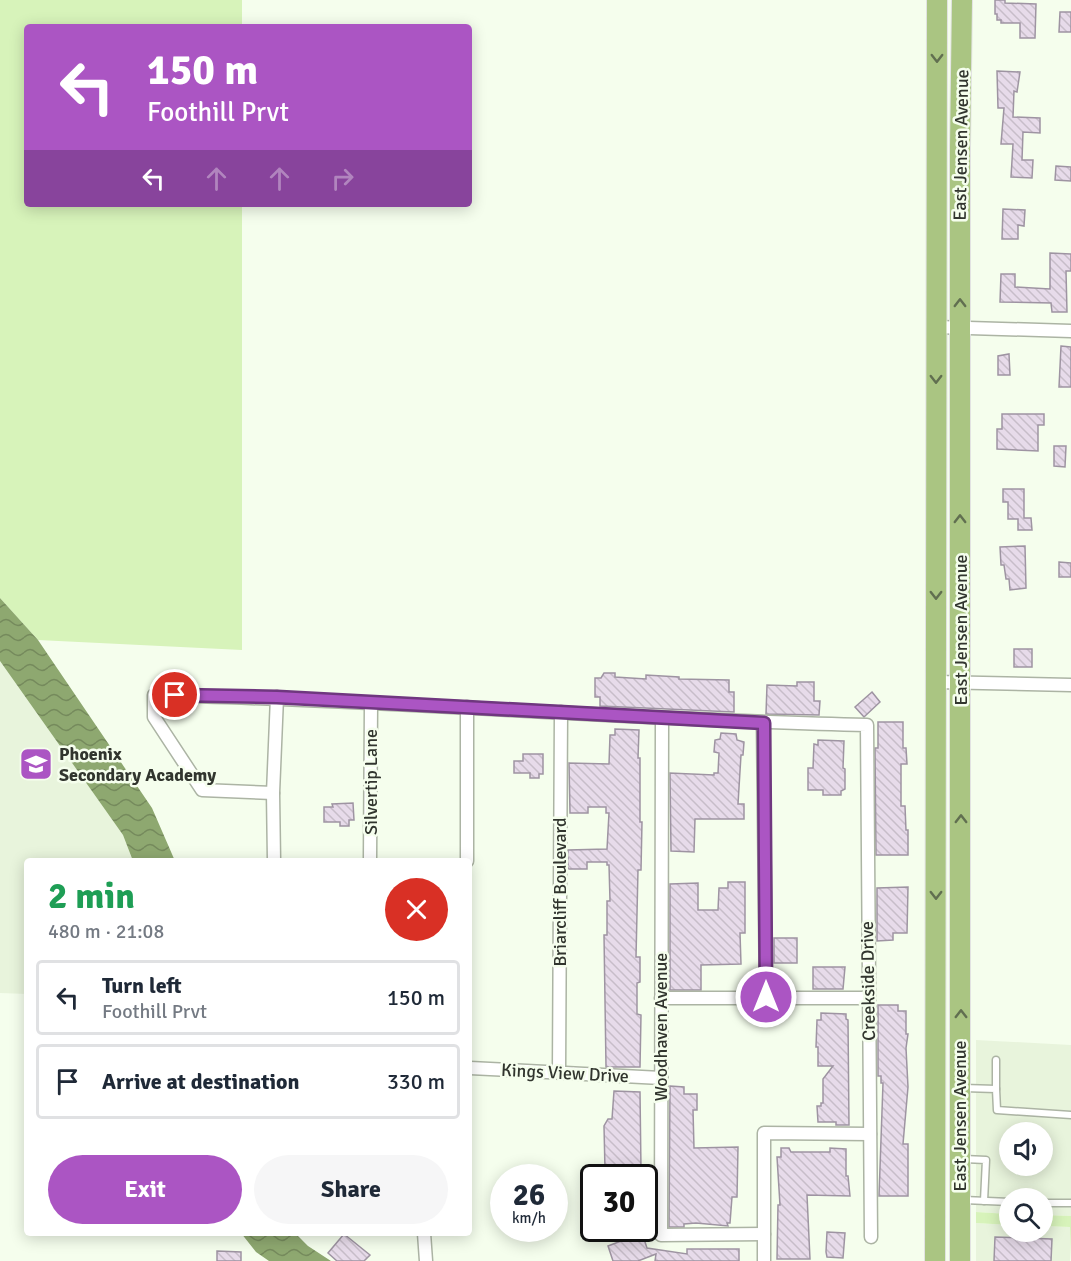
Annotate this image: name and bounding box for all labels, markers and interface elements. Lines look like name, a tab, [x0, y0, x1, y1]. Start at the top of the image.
text: 150 m	[147, 45, 258, 96]
icon: left	[48, 48, 126, 126]
one-way arrow	[931, 54, 943, 63]
street label: East Jensen Avenue	[949, 69, 973, 221]
text: Foothill Prvt	[147, 96, 289, 129]
icon: left	[137, 162, 170, 195]
icon: ahead	[200, 162, 233, 195]
icon: ahead	[263, 162, 296, 195]
icon: right	[326, 162, 359, 195]
one-way arrow	[954, 298, 966, 307]
one-way arrow	[930, 375, 942, 384]
one-way arrow	[954, 514, 966, 523]
street label: East Jensen Avenue	[950, 554, 972, 706]
one-way arrow	[930, 591, 942, 600]
pin	[149, 669, 200, 720]
icon: arrive	[158, 678, 191, 711]
street label: Silvertip Lane	[360, 729, 382, 835]
place label: Phoenix Secondary Academy	[59, 743, 216, 786]
school or university icon: Phoenix Secondary Academy	[18, 746, 54, 782]
one-way arrow	[955, 814, 967, 823]
street label: Briarcliff Boulevard	[549, 817, 571, 967]
text: 2 min	[48, 874, 135, 919]
button: close	[385, 878, 448, 941]
one-way arrow	[930, 891, 942, 900]
text: 480 m · 21:08	[48, 919, 164, 944]
street label: Creekside Drive	[856, 921, 880, 1041]
street label: Woodhaven Avenue	[650, 953, 672, 1101]
position arrow	[734, 965, 798, 1029]
text: Turn left	[102, 972, 182, 999]
icon: left	[51, 981, 84, 1014]
text: 150 m	[387, 984, 445, 1011]
text: Foothill Prvt	[102, 999, 207, 1024]
one-way arrow	[955, 1009, 967, 1018]
street label: East Jensen Avenue	[949, 1040, 971, 1192]
street label: Kings View Drive	[501, 1059, 629, 1087]
icon: arrive	[51, 1065, 84, 1098]
text: Arrive at destination	[102, 1068, 299, 1095]
text: 330 m	[387, 1068, 445, 1095]
map controls	[999, 1122, 1053, 1242]
button: sound	[999, 1122, 1053, 1176]
button: Exit	[48, 1155, 242, 1224]
button: Share	[254, 1155, 448, 1224]
speed limit sign: 30	[580, 1164, 658, 1242]
text: 26	[513, 1177, 545, 1214]
button: search	[999, 1188, 1053, 1242]
text: km/h	[512, 1209, 546, 1227]

